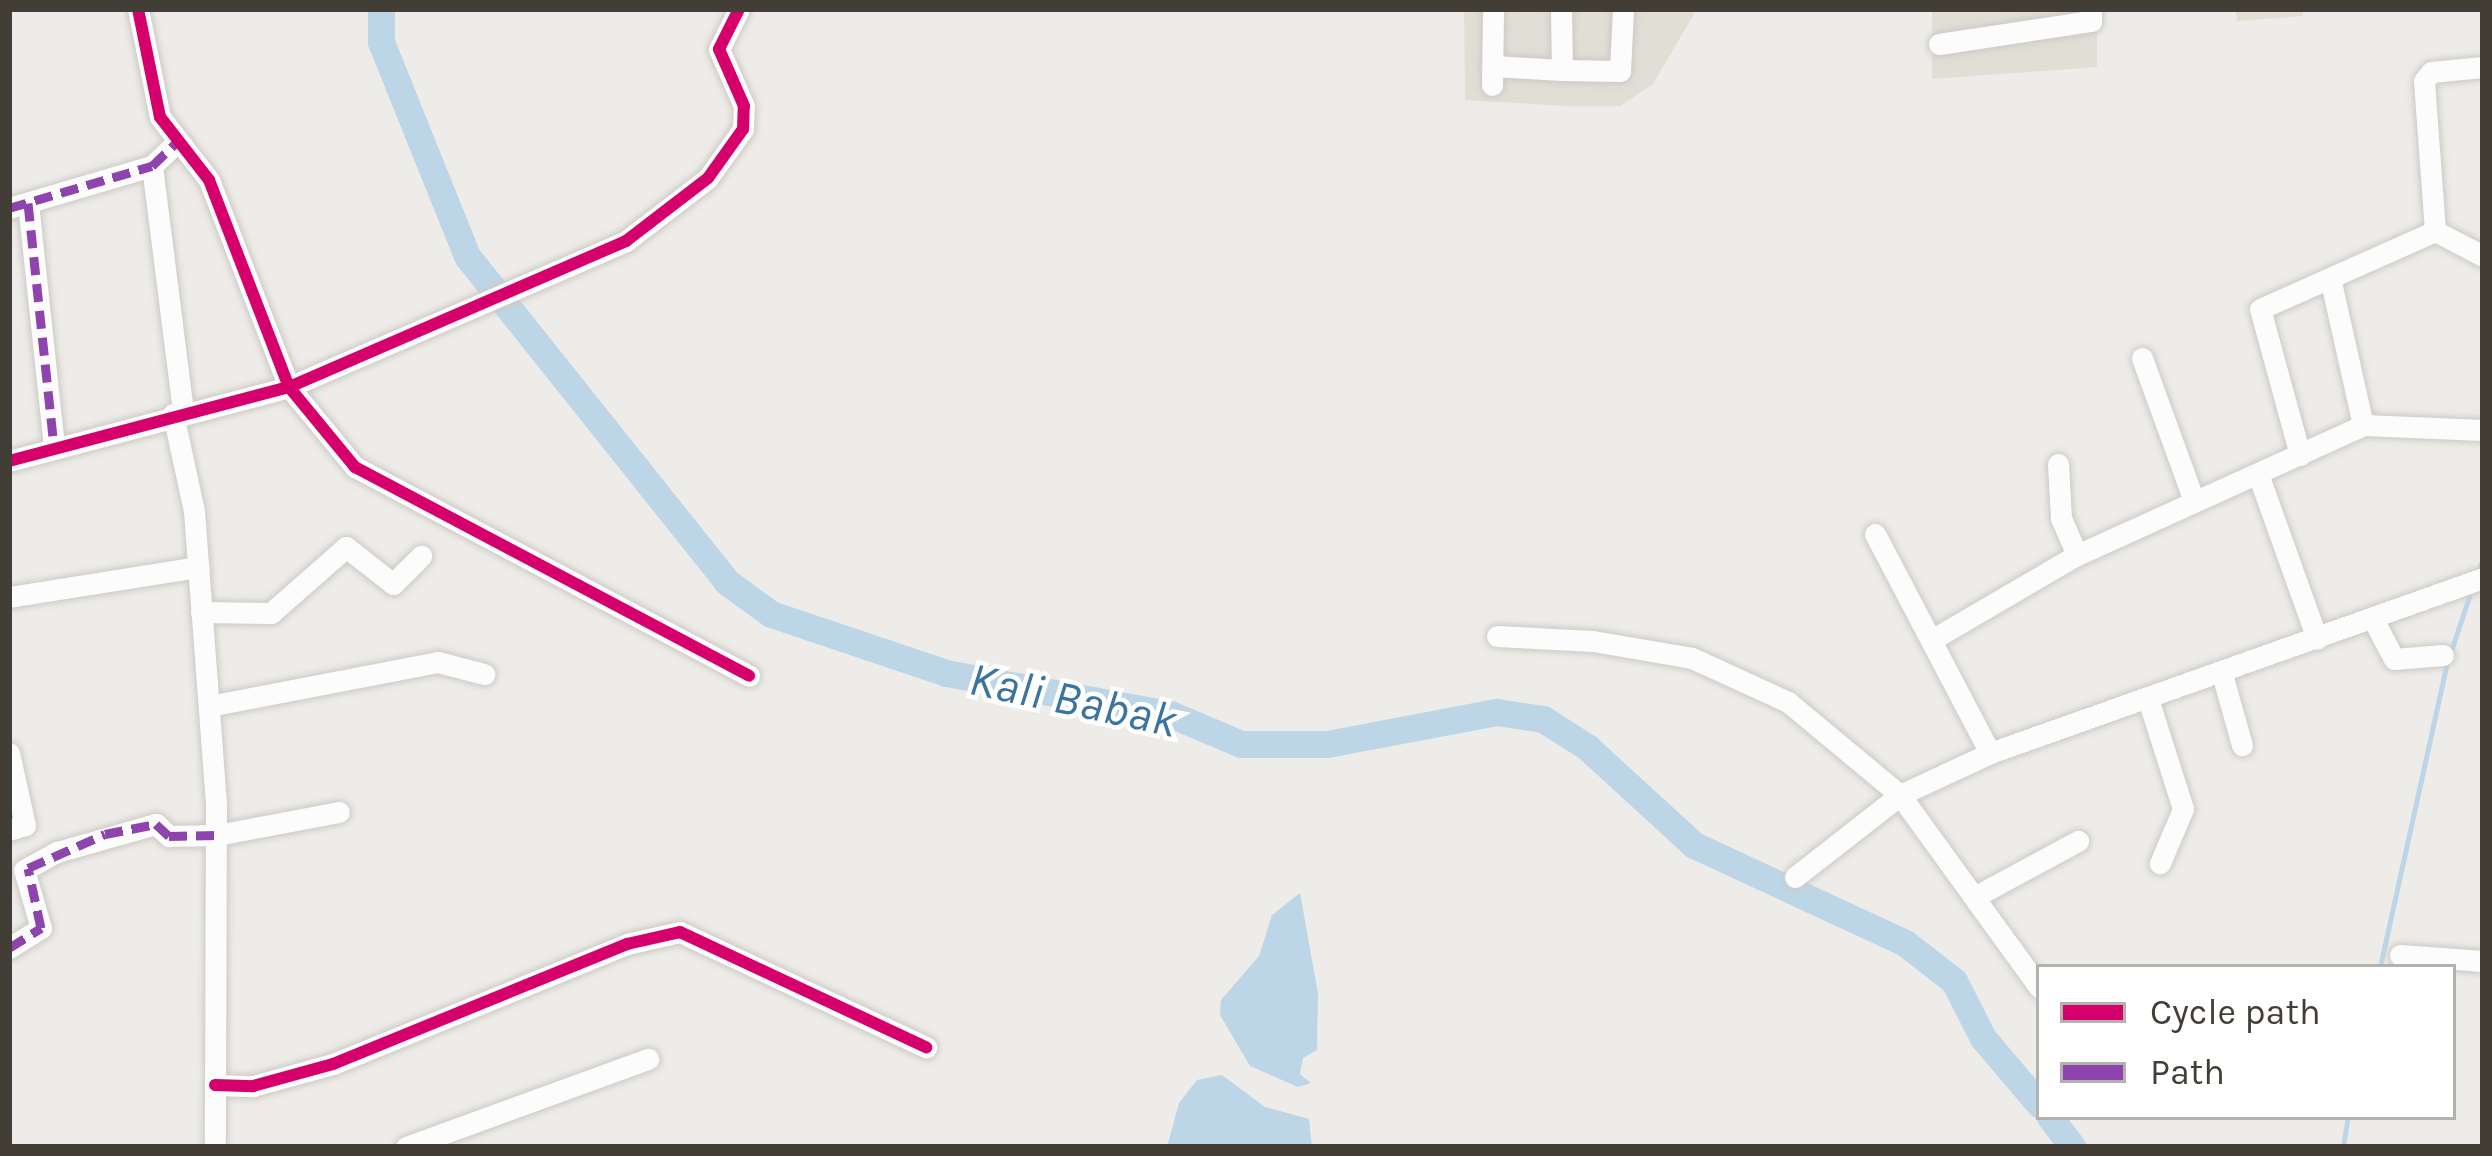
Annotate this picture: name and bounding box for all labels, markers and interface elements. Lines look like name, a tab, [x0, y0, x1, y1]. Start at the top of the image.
water label: Kali Babak	[964, 650, 1182, 750]
legend	[2036, 964, 2456, 1120]
text: Cycle path	[2150, 991, 2321, 1033]
text: Path	[2150, 1051, 2225, 1093]

